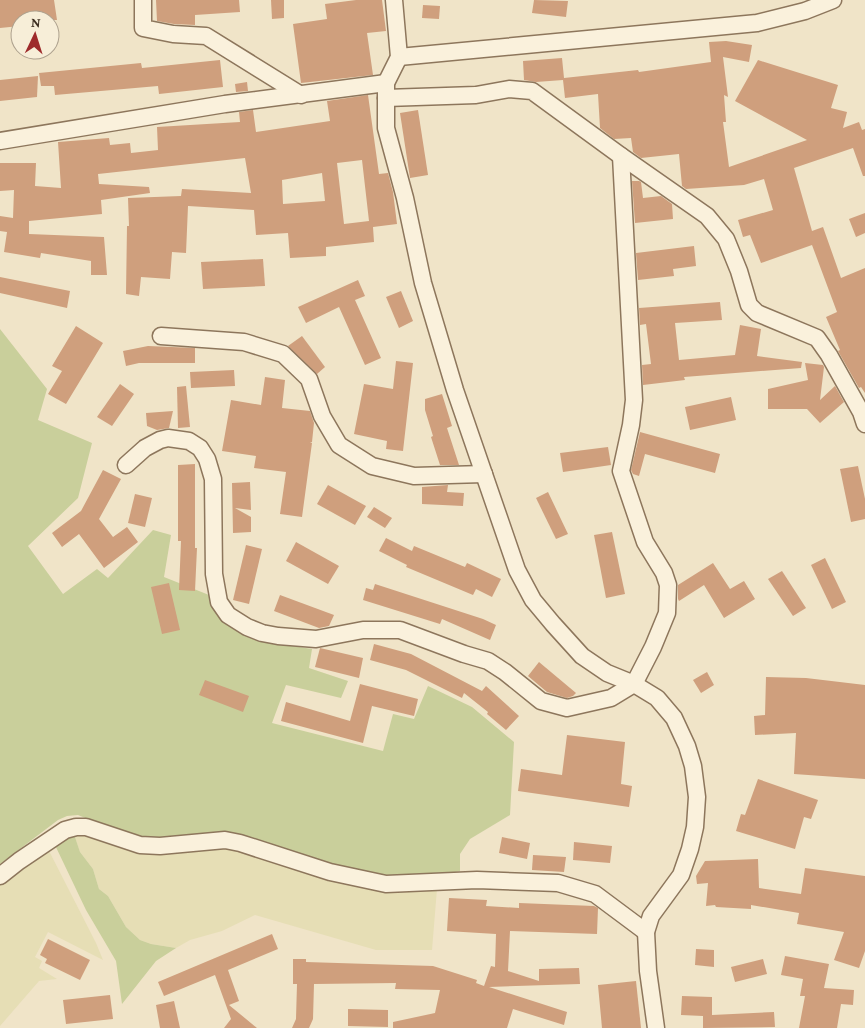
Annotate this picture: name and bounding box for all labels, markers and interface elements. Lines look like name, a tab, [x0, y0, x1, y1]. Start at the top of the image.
north arrow	[10, 10, 60, 60]
text: N	[31, 14, 42, 30]

